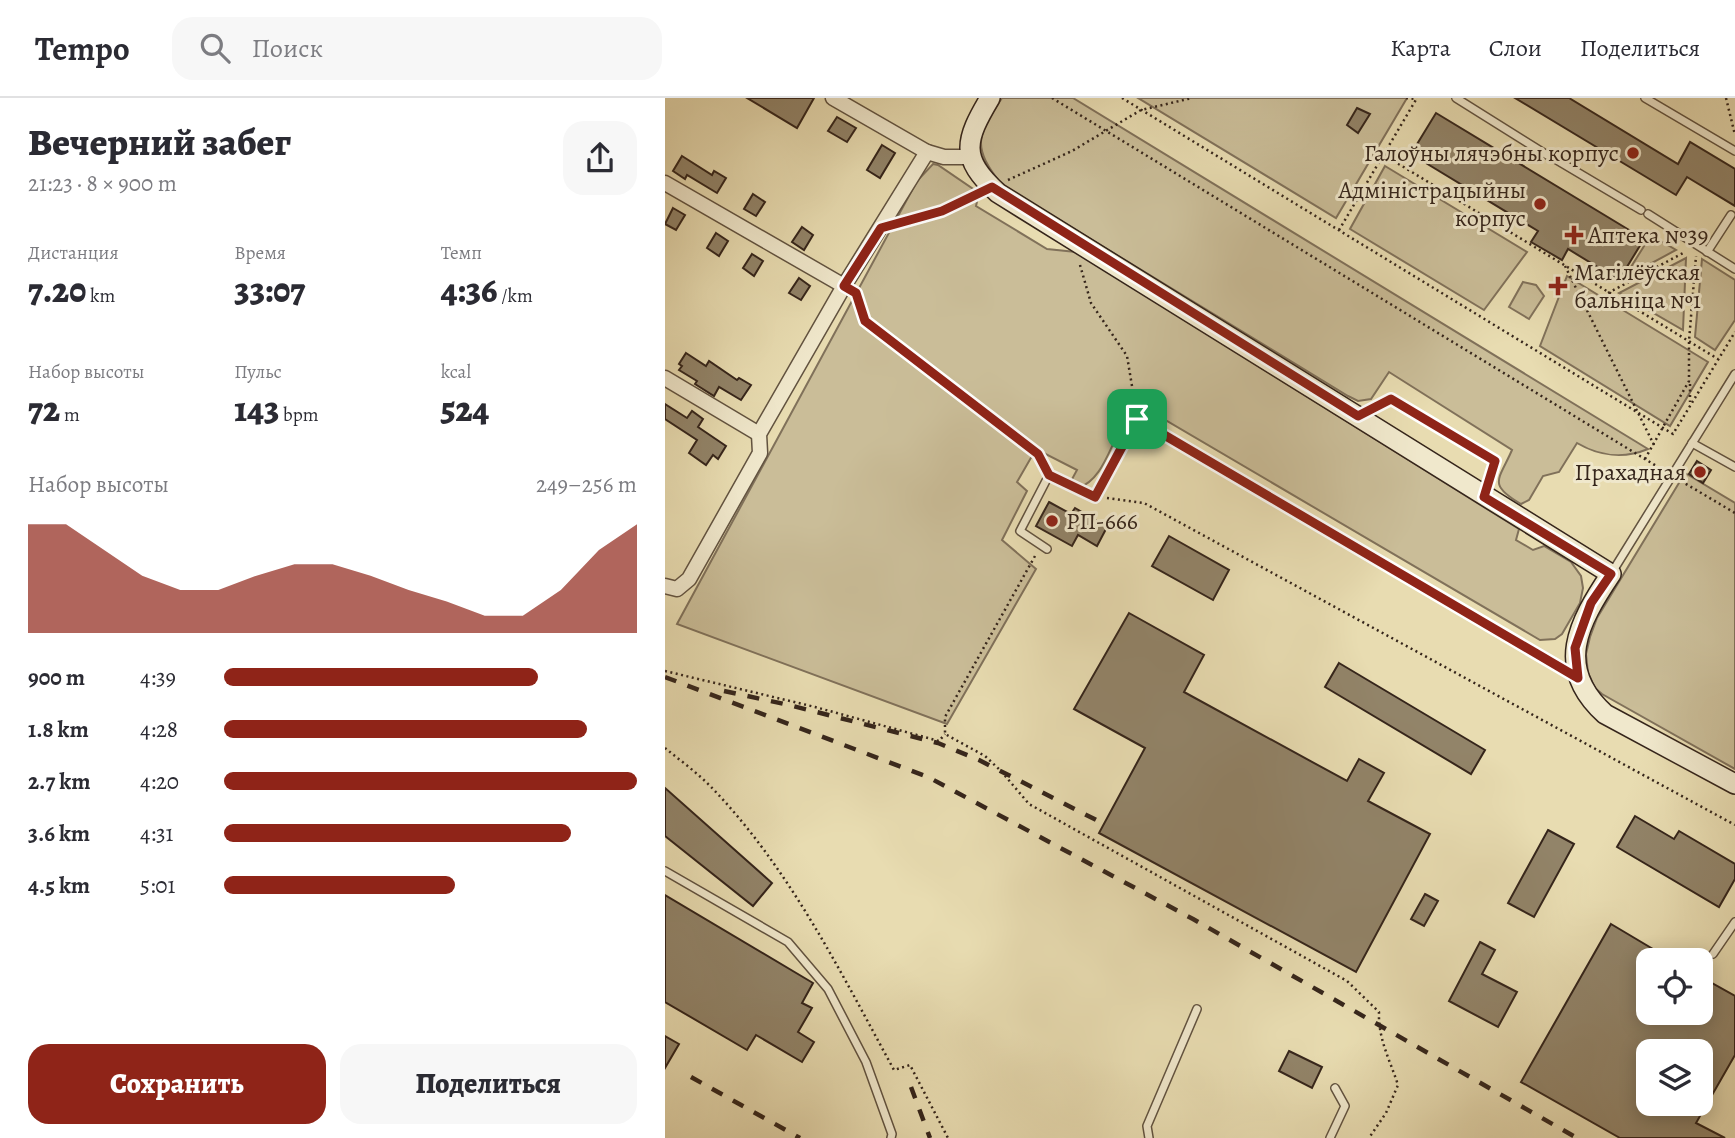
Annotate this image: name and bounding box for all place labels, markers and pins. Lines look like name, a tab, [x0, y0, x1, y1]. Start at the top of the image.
place label: Галоўны лячэбны корпус	[1364, 137, 1619, 169]
marker: Галоўны лячэбны корпус	[1625, 145, 1641, 161]
place label: Адміністрацыйны корпус	[1337, 174, 1526, 234]
marker: Адміністрацыйны корпус	[1532, 196, 1548, 212]
place label: Аптека №39	[1587, 219, 1708, 251]
marker: Аптека №39	[1566, 227, 1582, 243]
place label: Магілёўская бальніца №1	[1574, 256, 1701, 316]
marker: Магілёўская бальніца №1	[1548, 276, 1568, 296]
pin	[1107, 389, 1167, 449]
place label: Прахадная	[1574, 456, 1686, 488]
marker: Прахадная	[1692, 464, 1708, 480]
place label: РП-666	[1066, 505, 1138, 537]
marker: РП-666	[1044, 513, 1060, 529]

